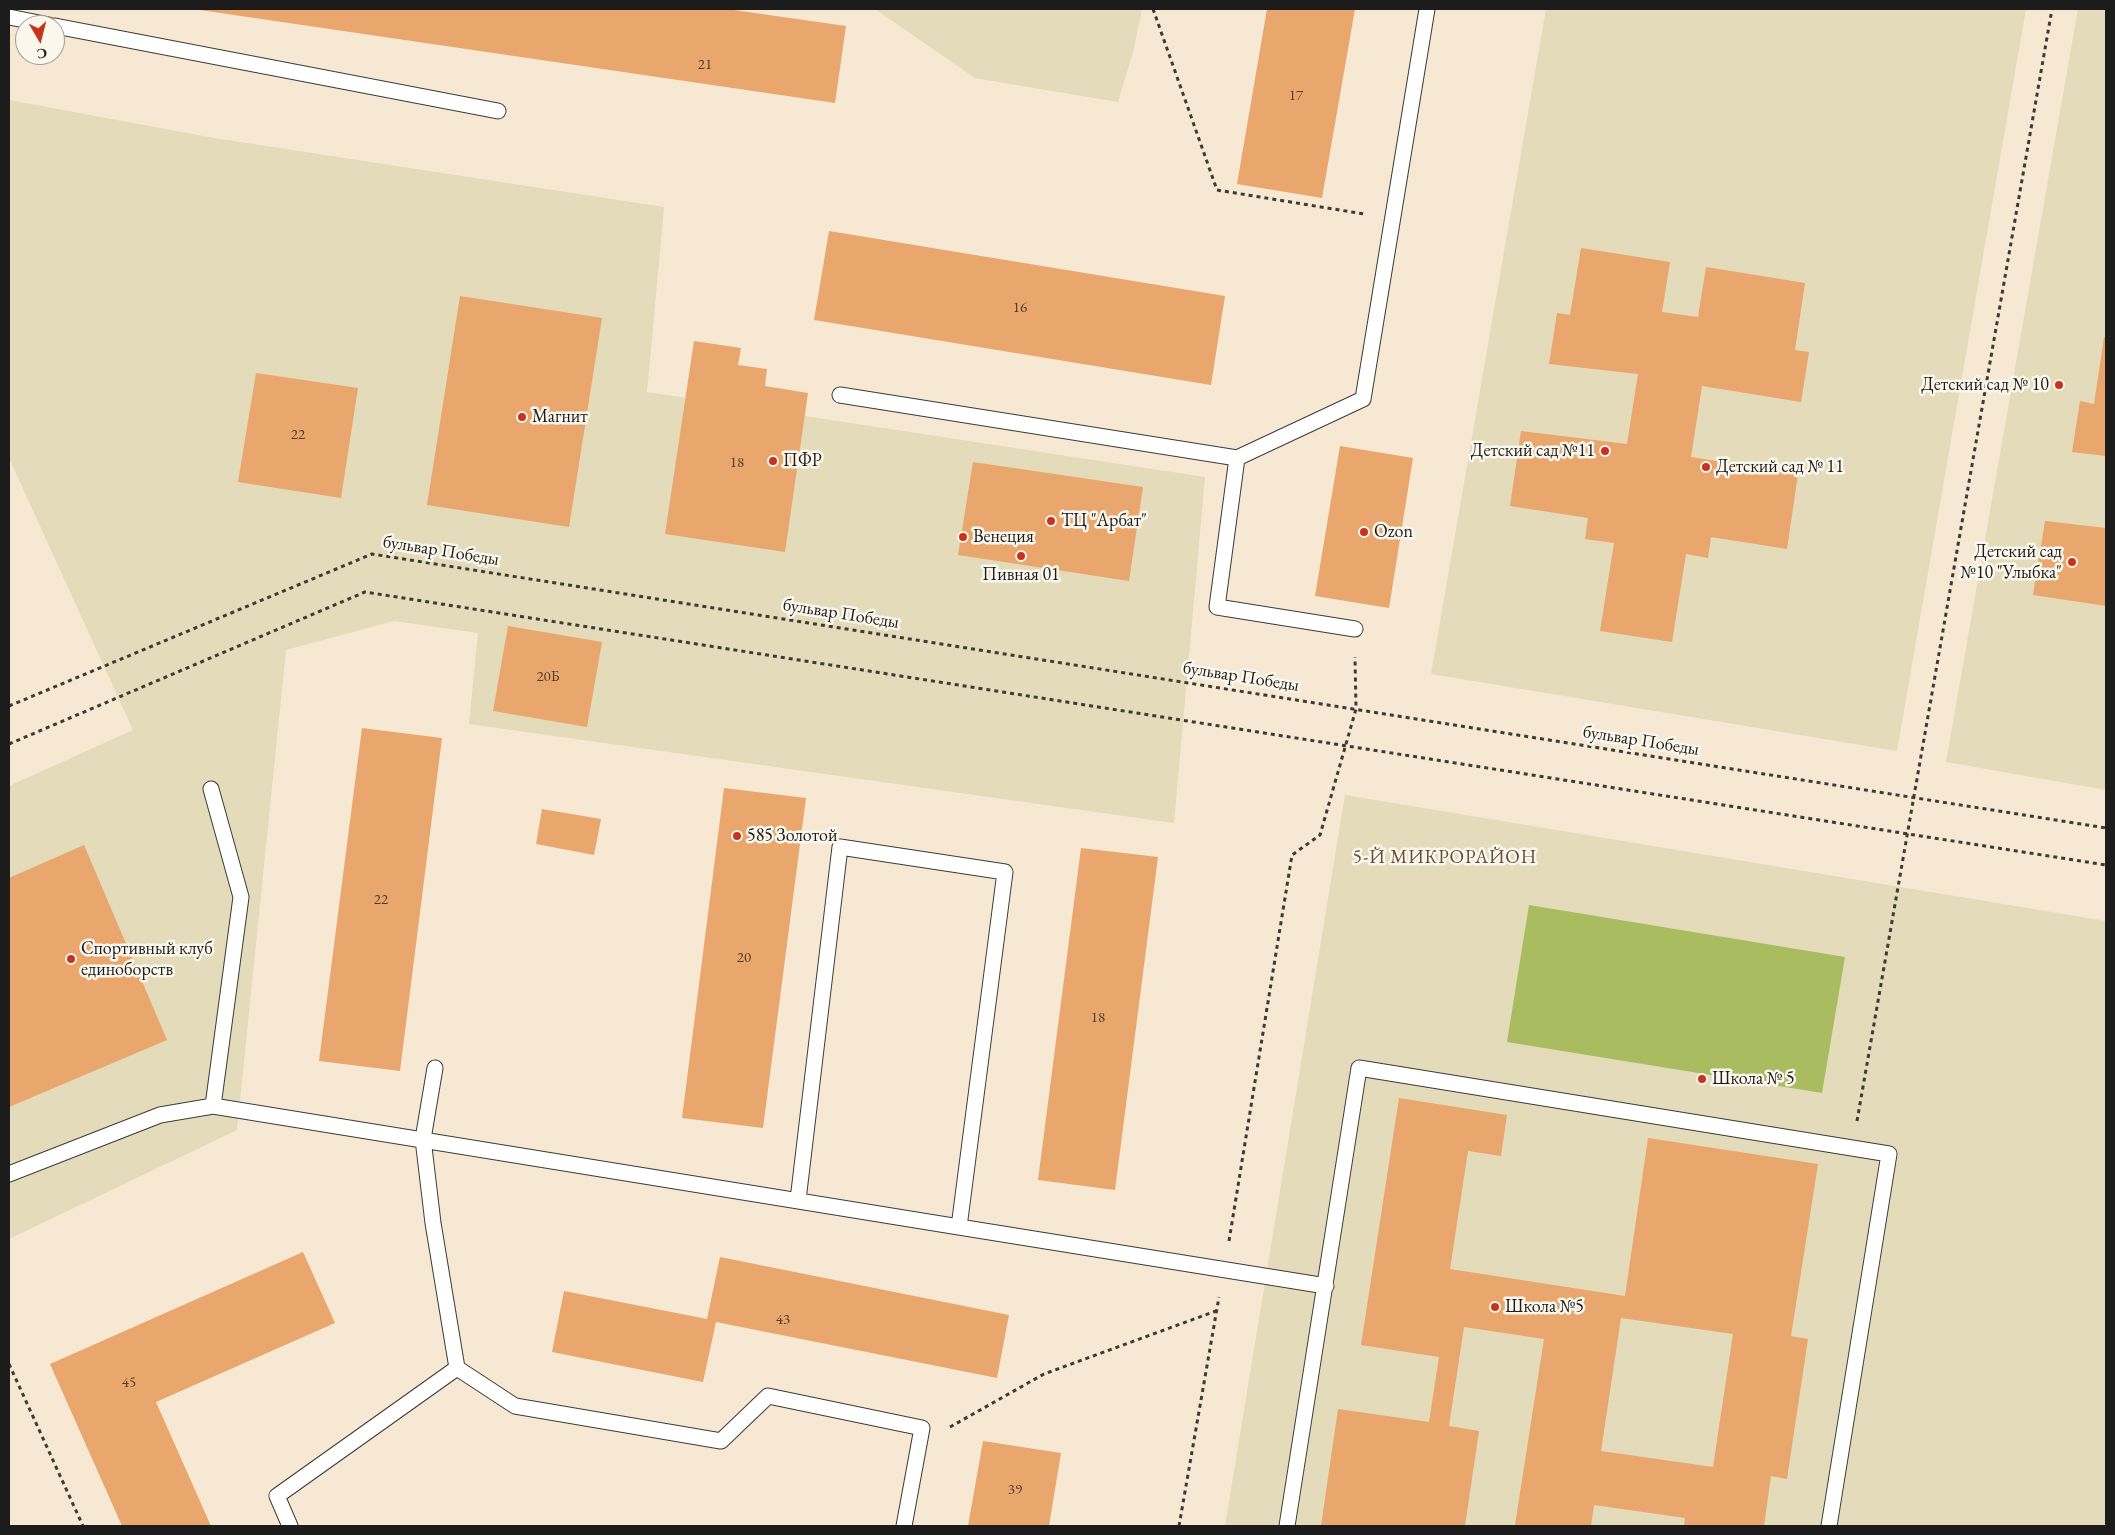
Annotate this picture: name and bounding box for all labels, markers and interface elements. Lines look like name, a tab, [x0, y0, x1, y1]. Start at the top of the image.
north arrow	[15, 15, 65, 65]
text: С	[36, 44, 48, 63]
house number: 21	[698, 56, 712, 74]
house number: 17	[1289, 87, 1303, 105]
house number: 16	[1013, 299, 1027, 317]
place label: Детский сад № 10	[1921, 374, 2049, 396]
marker: Детский сад № 10	[2053, 379, 2065, 391]
place label: Магнит	[532, 406, 588, 428]
marker: Магнит	[516, 411, 528, 423]
house number: 22	[291, 426, 305, 444]
place label: Детский сад №11	[1471, 440, 1595, 462]
marker: Детский сад №11	[1599, 445, 1611, 457]
place label: ПФР	[783, 450, 822, 472]
house number: 18	[730, 454, 744, 472]
marker: ПФР	[767, 455, 779, 467]
place label: Детский сад № 11	[1716, 456, 1844, 478]
marker: Детский сад № 11	[1700, 461, 1712, 473]
place label: ТЦ "Арбат"	[1061, 510, 1147, 532]
marker: ТЦ "Арбат"	[1045, 515, 1057, 527]
place label: Ozon	[1374, 521, 1413, 543]
place label: Венеция	[973, 526, 1034, 548]
marker: Ozon	[1358, 526, 1370, 538]
street label: бульвар Победы	[381, 531, 501, 571]
marker: Венеция	[957, 531, 969, 543]
place label: Детский сад №10 "Улыбка"	[1960, 541, 2062, 584]
marker: Пивная 01	[1015, 550, 1027, 562]
marker: Детский сад №10 "Улыбка"	[2066, 556, 2078, 568]
place label: Пивная 01	[982, 564, 1060, 586]
street label: бульвар Победы	[781, 594, 901, 634]
street label: бульвар Победы	[1181, 657, 1301, 697]
house number: 20Б	[536, 668, 560, 686]
street label: бульвар Победы	[1581, 721, 1701, 761]
place label: 585 Золотой	[747, 825, 838, 847]
marker: 585 Золотой	[731, 830, 743, 842]
district label: 5-Й МИКРОРАЙОН	[1351, 847, 1539, 869]
house number: 22	[374, 891, 388, 909]
place label: Спортивный клуб единоборств	[81, 938, 213, 981]
house number: 20	[737, 949, 751, 967]
marker: Спортивный клуб единоборств	[65, 953, 77, 965]
house number: 18	[1091, 1009, 1105, 1027]
place label: Школа № 5	[1712, 1068, 1795, 1090]
marker: Школа № 5	[1696, 1073, 1708, 1085]
place label: Школа №5	[1505, 1296, 1584, 1318]
marker: Школа №5	[1489, 1301, 1501, 1313]
house number: 43	[776, 1311, 790, 1329]
house number: 45	[122, 1374, 136, 1392]
house number: 39	[1008, 1481, 1022, 1499]

